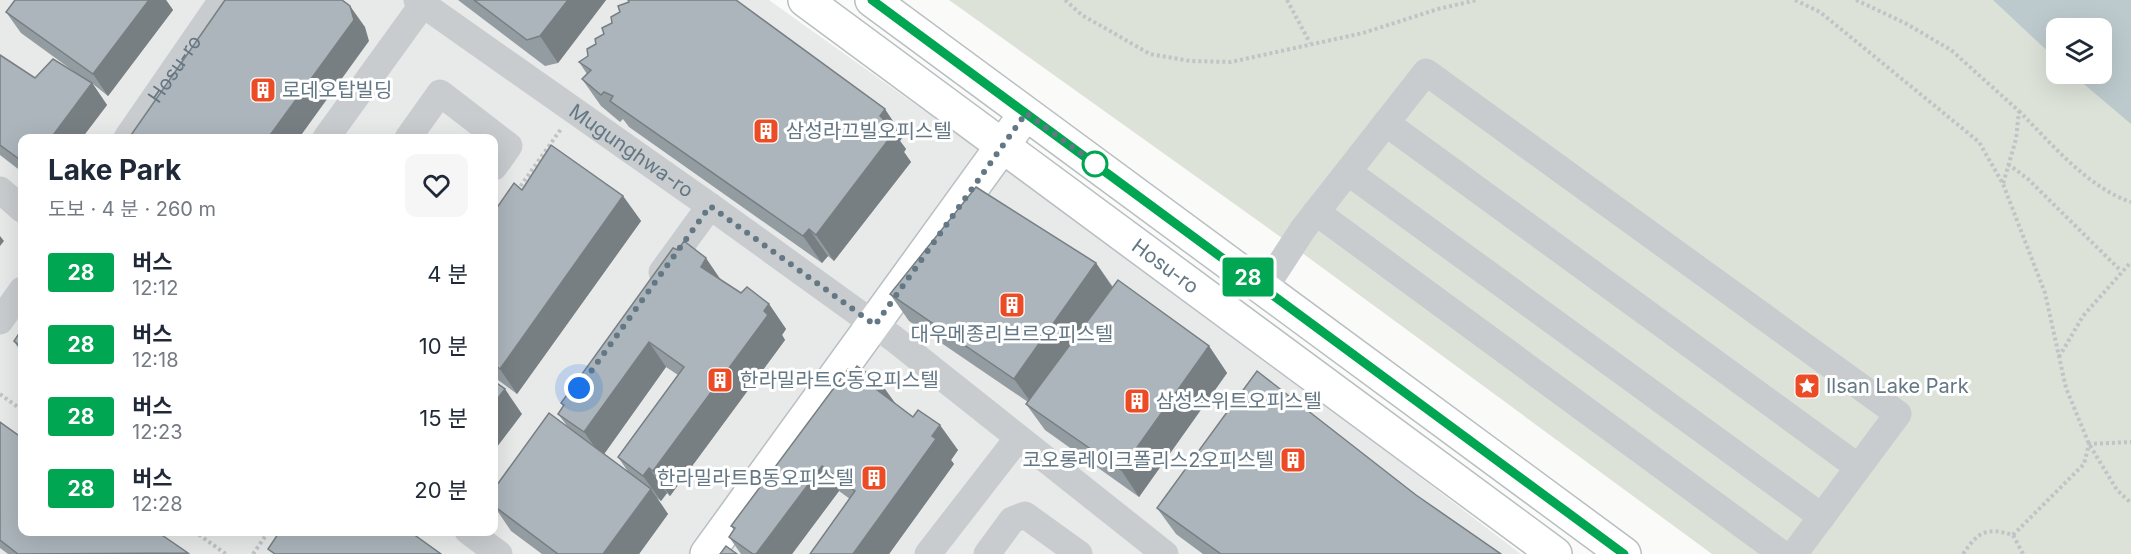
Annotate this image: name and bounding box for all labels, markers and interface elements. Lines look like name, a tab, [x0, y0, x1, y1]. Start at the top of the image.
map controls	[2046, 18, 2112, 84]
button: layers	[2046, 18, 2112, 84]
street label: Hosu-ro	[143, 30, 206, 107]
building icon: 로데오탑빌딩	[248, 75, 278, 105]
place label: 로데오탑빌딩	[282, 78, 392, 102]
street label: Mugunghwa-ro	[565, 99, 698, 202]
building icon: 삼성라끄빌오피스텔	[751, 116, 781, 146]
place label: 삼성라끄빌오피스텔	[786, 119, 952, 143]
unlabelled marker	[1082, 151, 1108, 177]
text: Lake Park	[48, 153, 181, 187]
button: heart	[405, 154, 468, 217]
text: 도보 · 4 분 · 260 m	[48, 197, 216, 221]
street label: Hosu-ro	[1127, 234, 1203, 299]
text: 버스	[132, 249, 172, 275]
line badge: 28	[1221, 258, 1275, 296]
text: 28	[68, 260, 94, 285]
text: 4 분	[427, 261, 468, 287]
text: 28	[1235, 265, 1261, 290]
text: 12:12	[132, 276, 178, 300]
building icon: 대우메종리브르오피스텔	[997, 290, 1027, 320]
text: 버스	[132, 321, 172, 347]
place label: 대우메종리브르오피스텔	[911, 322, 1113, 346]
text: 28	[68, 332, 94, 357]
text: 10 분	[419, 333, 468, 359]
text: 12:18	[132, 348, 179, 372]
building icon: 한라밀라트C동오피스텔	[705, 365, 735, 395]
place label: 한라밀라트C동오피스텔	[740, 368, 939, 392]
place icon: Ilsan Lake Park	[1792, 371, 1822, 401]
your location	[564, 373, 594, 403]
place label: Ilsan Lake Park	[1826, 374, 1969, 398]
building icon: 삼성스위트오피스텔	[1122, 386, 1152, 416]
place label: 삼성스위트오피스텔	[1156, 389, 1322, 413]
text: 버스	[132, 393, 172, 419]
text: 28	[68, 404, 94, 429]
text: 15 분	[419, 405, 468, 431]
text: 12:23	[132, 420, 183, 444]
building icon: 코오롱레이크폴리스2오피스텔	[1278, 445, 1308, 475]
place label: 코오롱레이크폴리스2오피스텔	[1023, 448, 1274, 472]
building icon: 한라밀라트B동오피스텔	[859, 463, 889, 493]
text: 버스	[132, 465, 172, 491]
place label: 한라밀라트B동오피스텔	[657, 466, 854, 490]
text: 28	[68, 476, 94, 501]
text: 20 분	[414, 477, 468, 503]
text: 12:28	[132, 492, 183, 516]

